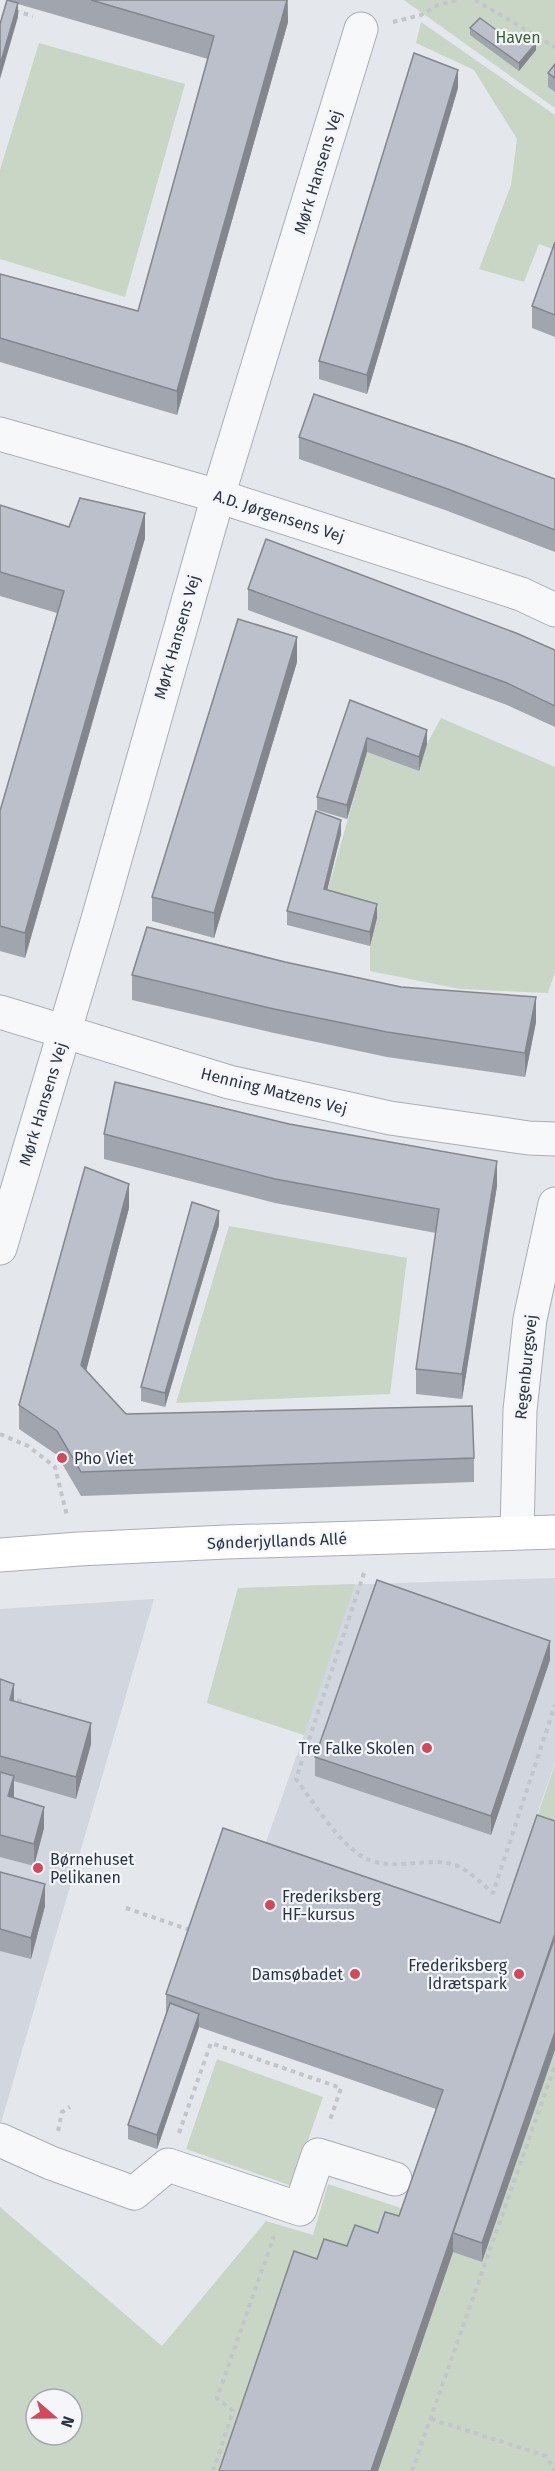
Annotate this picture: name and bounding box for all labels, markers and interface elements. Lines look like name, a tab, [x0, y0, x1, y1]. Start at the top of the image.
park label: Haven	[495, 28, 541, 47]
street label: Mørk Hansens Vej	[290, 108, 346, 236]
street label: A.D. Jørgensens Vej	[211, 486, 347, 546]
street label: Mørk Hansens Vej	[150, 573, 204, 701]
street label: Mørk Hansens Vej	[15, 1040, 71, 1168]
street label: Henning Matzens Vej	[199, 1064, 349, 1118]
street label: Regenburgsvej	[511, 1314, 541, 1420]
place label: Pho Viet	[74, 1449, 134, 1468]
marker: Pho Viet	[55, 1451, 69, 1465]
street label: Sønderjyllands Allé	[207, 1529, 347, 1553]
place label: Tre Falke Skolen	[299, 1739, 415, 1758]
marker: Tre Falke Skolen	[420, 1741, 434, 1755]
place label: Børnehuset Pelikanen	[50, 1850, 134, 1887]
marker: Børnehuset Pelikanen	[31, 1861, 45, 1875]
place label: Frederiksberg HF-kursus	[282, 1887, 381, 1924]
marker: Frederiksberg HF-kursus	[263, 1898, 277, 1912]
place label: Frederiksberg Idrætspark	[408, 1956, 508, 1993]
place label: Damsøbadet	[252, 1965, 343, 1984]
marker: Damsøbadet	[348, 1967, 362, 1981]
marker: Frederiksberg Idrætspark	[512, 1967, 526, 1981]
north arrow	[24, 2387, 84, 2447]
text: N	[57, 2414, 78, 2430]

